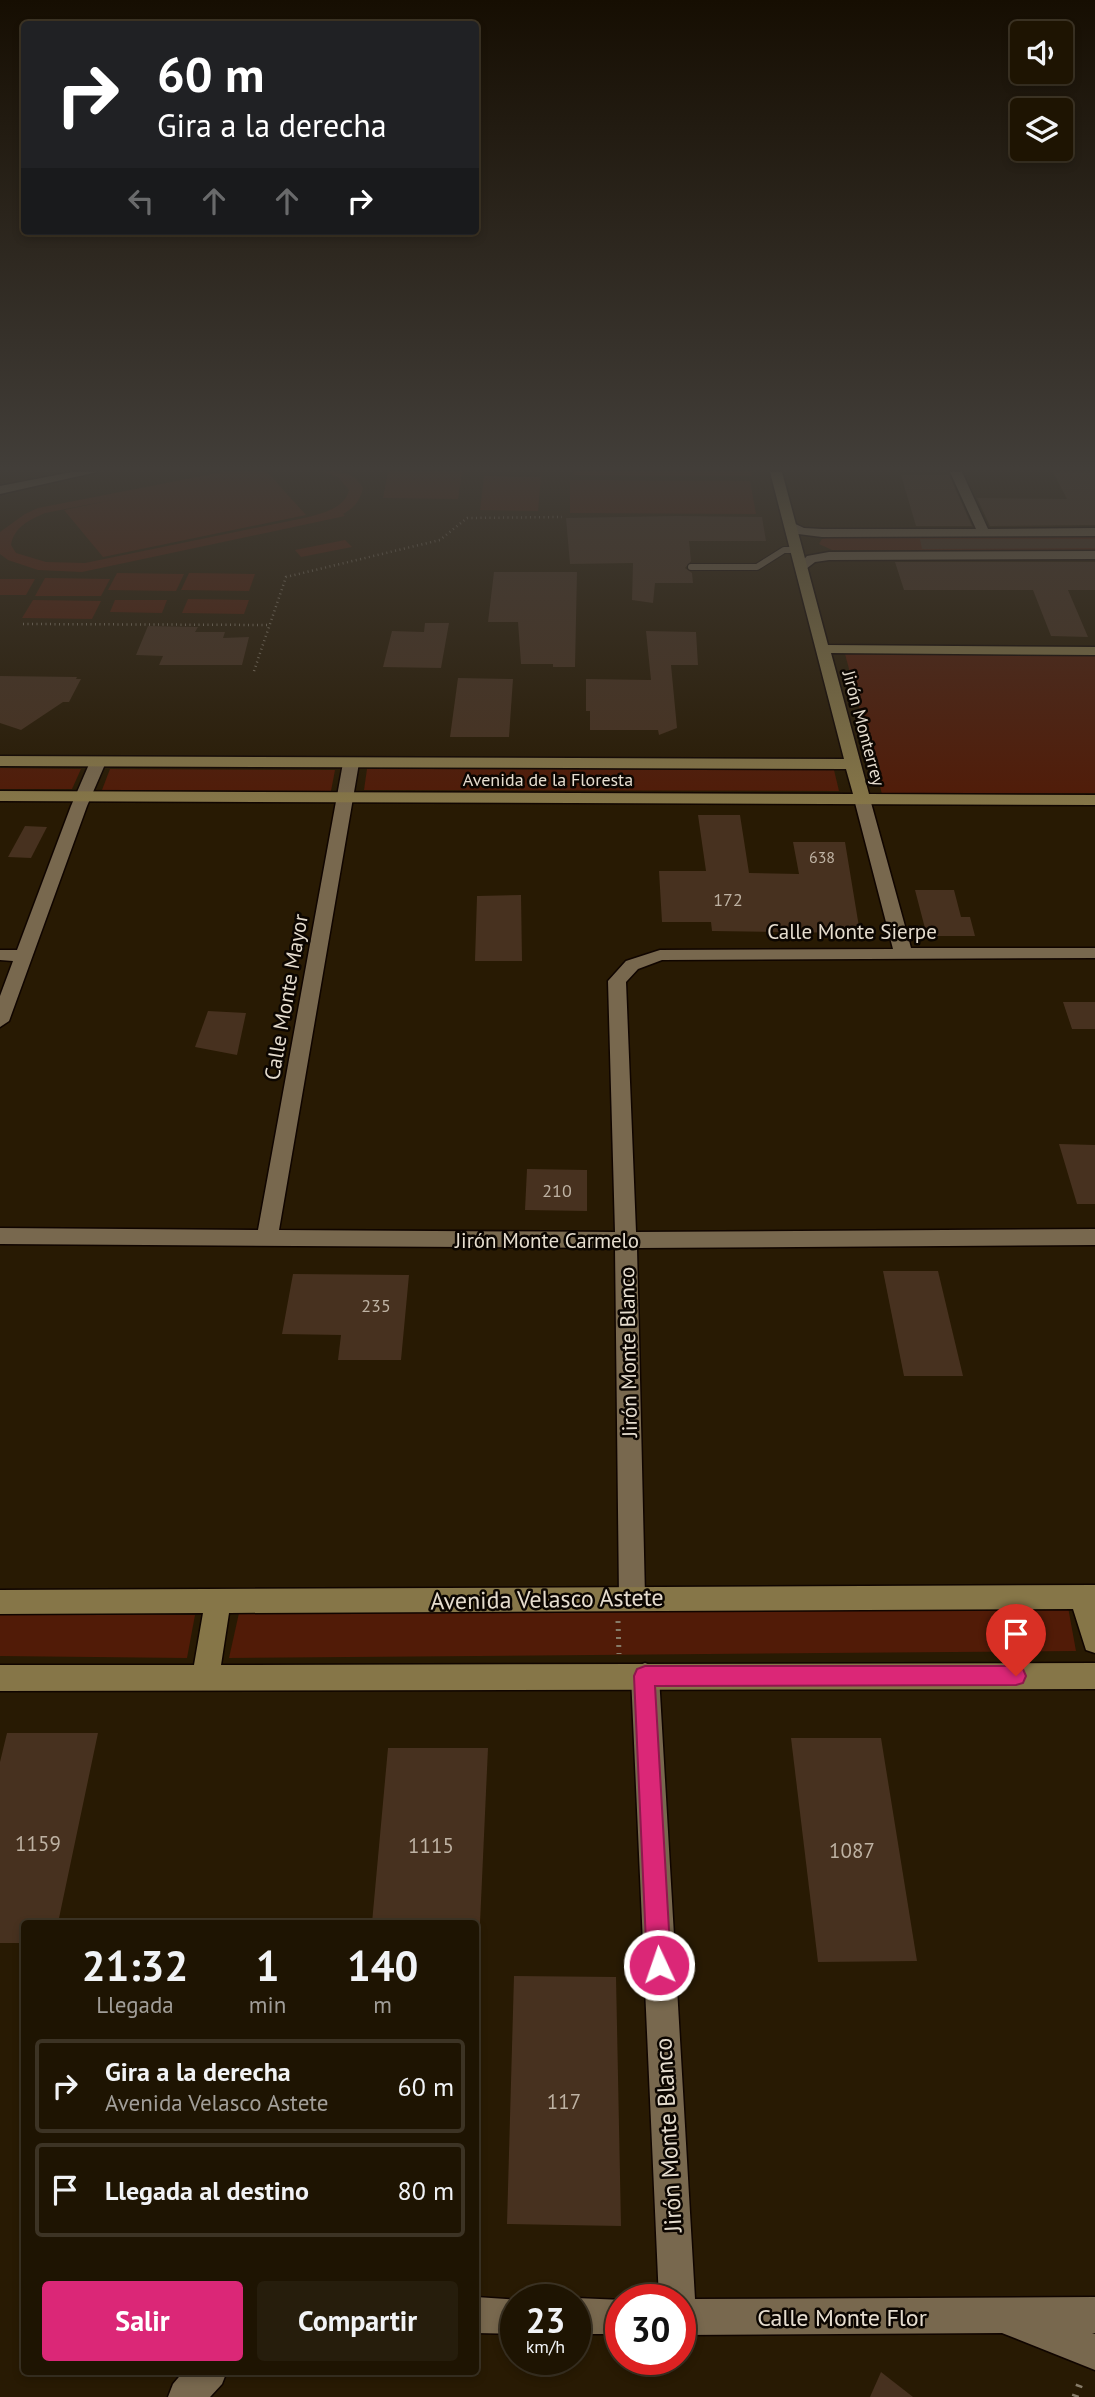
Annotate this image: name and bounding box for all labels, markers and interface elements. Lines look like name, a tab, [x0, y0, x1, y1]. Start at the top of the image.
map controls	[1010, 21, 1073, 161]
button: sound	[1010, 21, 1073, 84]
text: 60 m	[157, 42, 264, 106]
icon: right	[42, 49, 133, 140]
button: layers	[1010, 98, 1073, 161]
text: Gira a la derecha	[157, 104, 387, 146]
icon: left	[122, 182, 160, 220]
icon: ahead	[195, 182, 233, 220]
icon: ahead	[268, 182, 306, 220]
icon: right	[341, 182, 379, 220]
street label: Jirón Monterrey	[837, 667, 891, 789]
street label: Avenida de la Floresta	[463, 768, 633, 791]
house number: 638	[809, 847, 835, 867]
house number: 172	[713, 888, 743, 911]
street label: Calle Monte Mayor	[258, 912, 314, 1082]
street label: Calle Monte Sierpe	[767, 918, 937, 945]
house number: 210	[542, 1179, 572, 1202]
street label: Jirón Monte Carmelo	[454, 1227, 639, 1254]
street label: Jirón Monte Blanco	[613, 1267, 643, 1438]
house number: 235	[361, 1294, 391, 1317]
street label: Avenida Velasco Astete	[430, 1581, 664, 1617]
pin	[986, 1604, 1046, 1676]
icon: arrive	[997, 1615, 1035, 1653]
house number: 1159	[15, 1830, 61, 1857]
house number: 1115	[408, 1832, 454, 1859]
house number: 1087	[829, 1837, 875, 1864]
position arrow	[622, 1928, 696, 2002]
text: 21:32	[82, 1938, 188, 1993]
text: 1	[256, 1938, 279, 1993]
text: 140	[347, 1938, 418, 1993]
text: Llegada	[96, 1990, 174, 2019]
text: min	[249, 1990, 286, 2019]
text: m	[373, 1990, 392, 2019]
street label: Jirón Monte Blanco	[647, 2037, 689, 2234]
text: Gira a la derecha	[105, 2055, 291, 2088]
icon: right	[46, 2067, 84, 2105]
text: 60 m	[398, 2070, 454, 2103]
text: Avenida Velasco Astete	[105, 2088, 329, 2117]
house number: 117	[547, 2088, 581, 2115]
icon: arrive	[46, 2171, 84, 2209]
text: Llegada al destino	[105, 2174, 309, 2207]
text: 80 m	[398, 2174, 454, 2207]
button: Salir	[42, 2281, 243, 2361]
button: Compartir	[257, 2281, 458, 2361]
speed limit sign: 30	[605, 2284, 696, 2375]
text: 23	[526, 2297, 565, 2343]
street label: Calle Monte Flor	[757, 2302, 927, 2333]
text: km/h	[526, 2335, 565, 2358]

